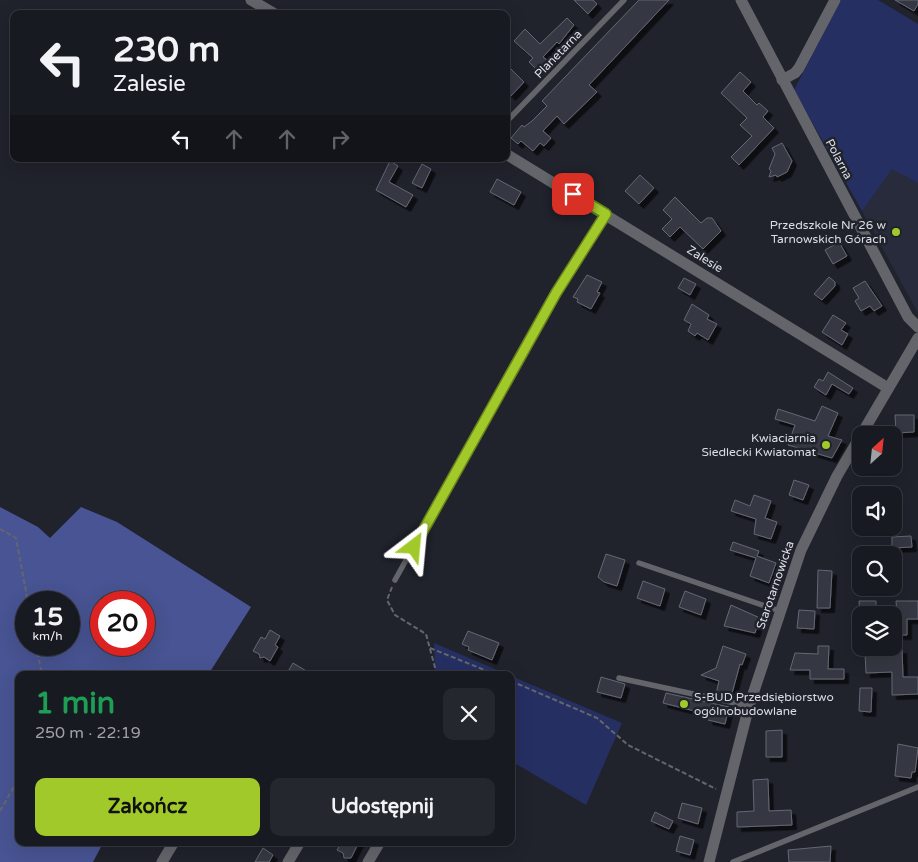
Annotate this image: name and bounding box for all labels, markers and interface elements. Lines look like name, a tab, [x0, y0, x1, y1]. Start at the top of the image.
street label: Planetarna	[531, 27, 585, 81]
text: 230 m	[113, 29, 220, 71]
icon: left	[30, 30, 95, 95]
text: Zalesie	[113, 71, 186, 97]
icon: left	[167, 125, 195, 153]
icon: ahead	[220, 125, 248, 153]
icon: ahead	[273, 125, 301, 153]
icon: right	[326, 125, 354, 153]
street label: Polarna	[823, 136, 855, 182]
pin	[552, 173, 594, 215]
icon: arrive	[559, 180, 587, 208]
place label: Przedszkole Nr 26 w Tarnowskich Górach	[770, 218, 886, 246]
marker: Przedszkole Nr 26 w Tarnowskich Górach	[890, 226, 902, 238]
street label: Zalesie	[684, 243, 726, 276]
north arrow	[852, 426, 902, 476]
map controls	[852, 426, 902, 656]
place label: Kwiaciarnia Siedlecki Kwiatomat	[701, 431, 816, 459]
marker: Kwiaciarnia Siedlecki Kwiatomat	[820, 439, 832, 451]
button: sound	[852, 486, 902, 536]
position arrow	[387, 520, 439, 572]
street label: Starotarnowicka	[753, 539, 797, 631]
button: search	[852, 546, 902, 596]
speed limit sign: 20	[90, 591, 155, 656]
text: 15	[32, 602, 63, 632]
button: layers	[852, 606, 902, 656]
text: km/h	[32, 629, 63, 643]
text: 1 min	[35, 685, 115, 722]
button: close	[443, 688, 495, 740]
place label: S-BUD Przedsiębiorstwo ogólnobudowlane	[694, 690, 834, 718]
marker: S-BUD Przedsiębiorstwo ogólnobudowlane	[678, 698, 690, 710]
text: 250 m · 22:19	[35, 723, 141, 743]
button: Zakończ	[35, 778, 260, 836]
button: Udostępnij	[270, 778, 495, 836]

